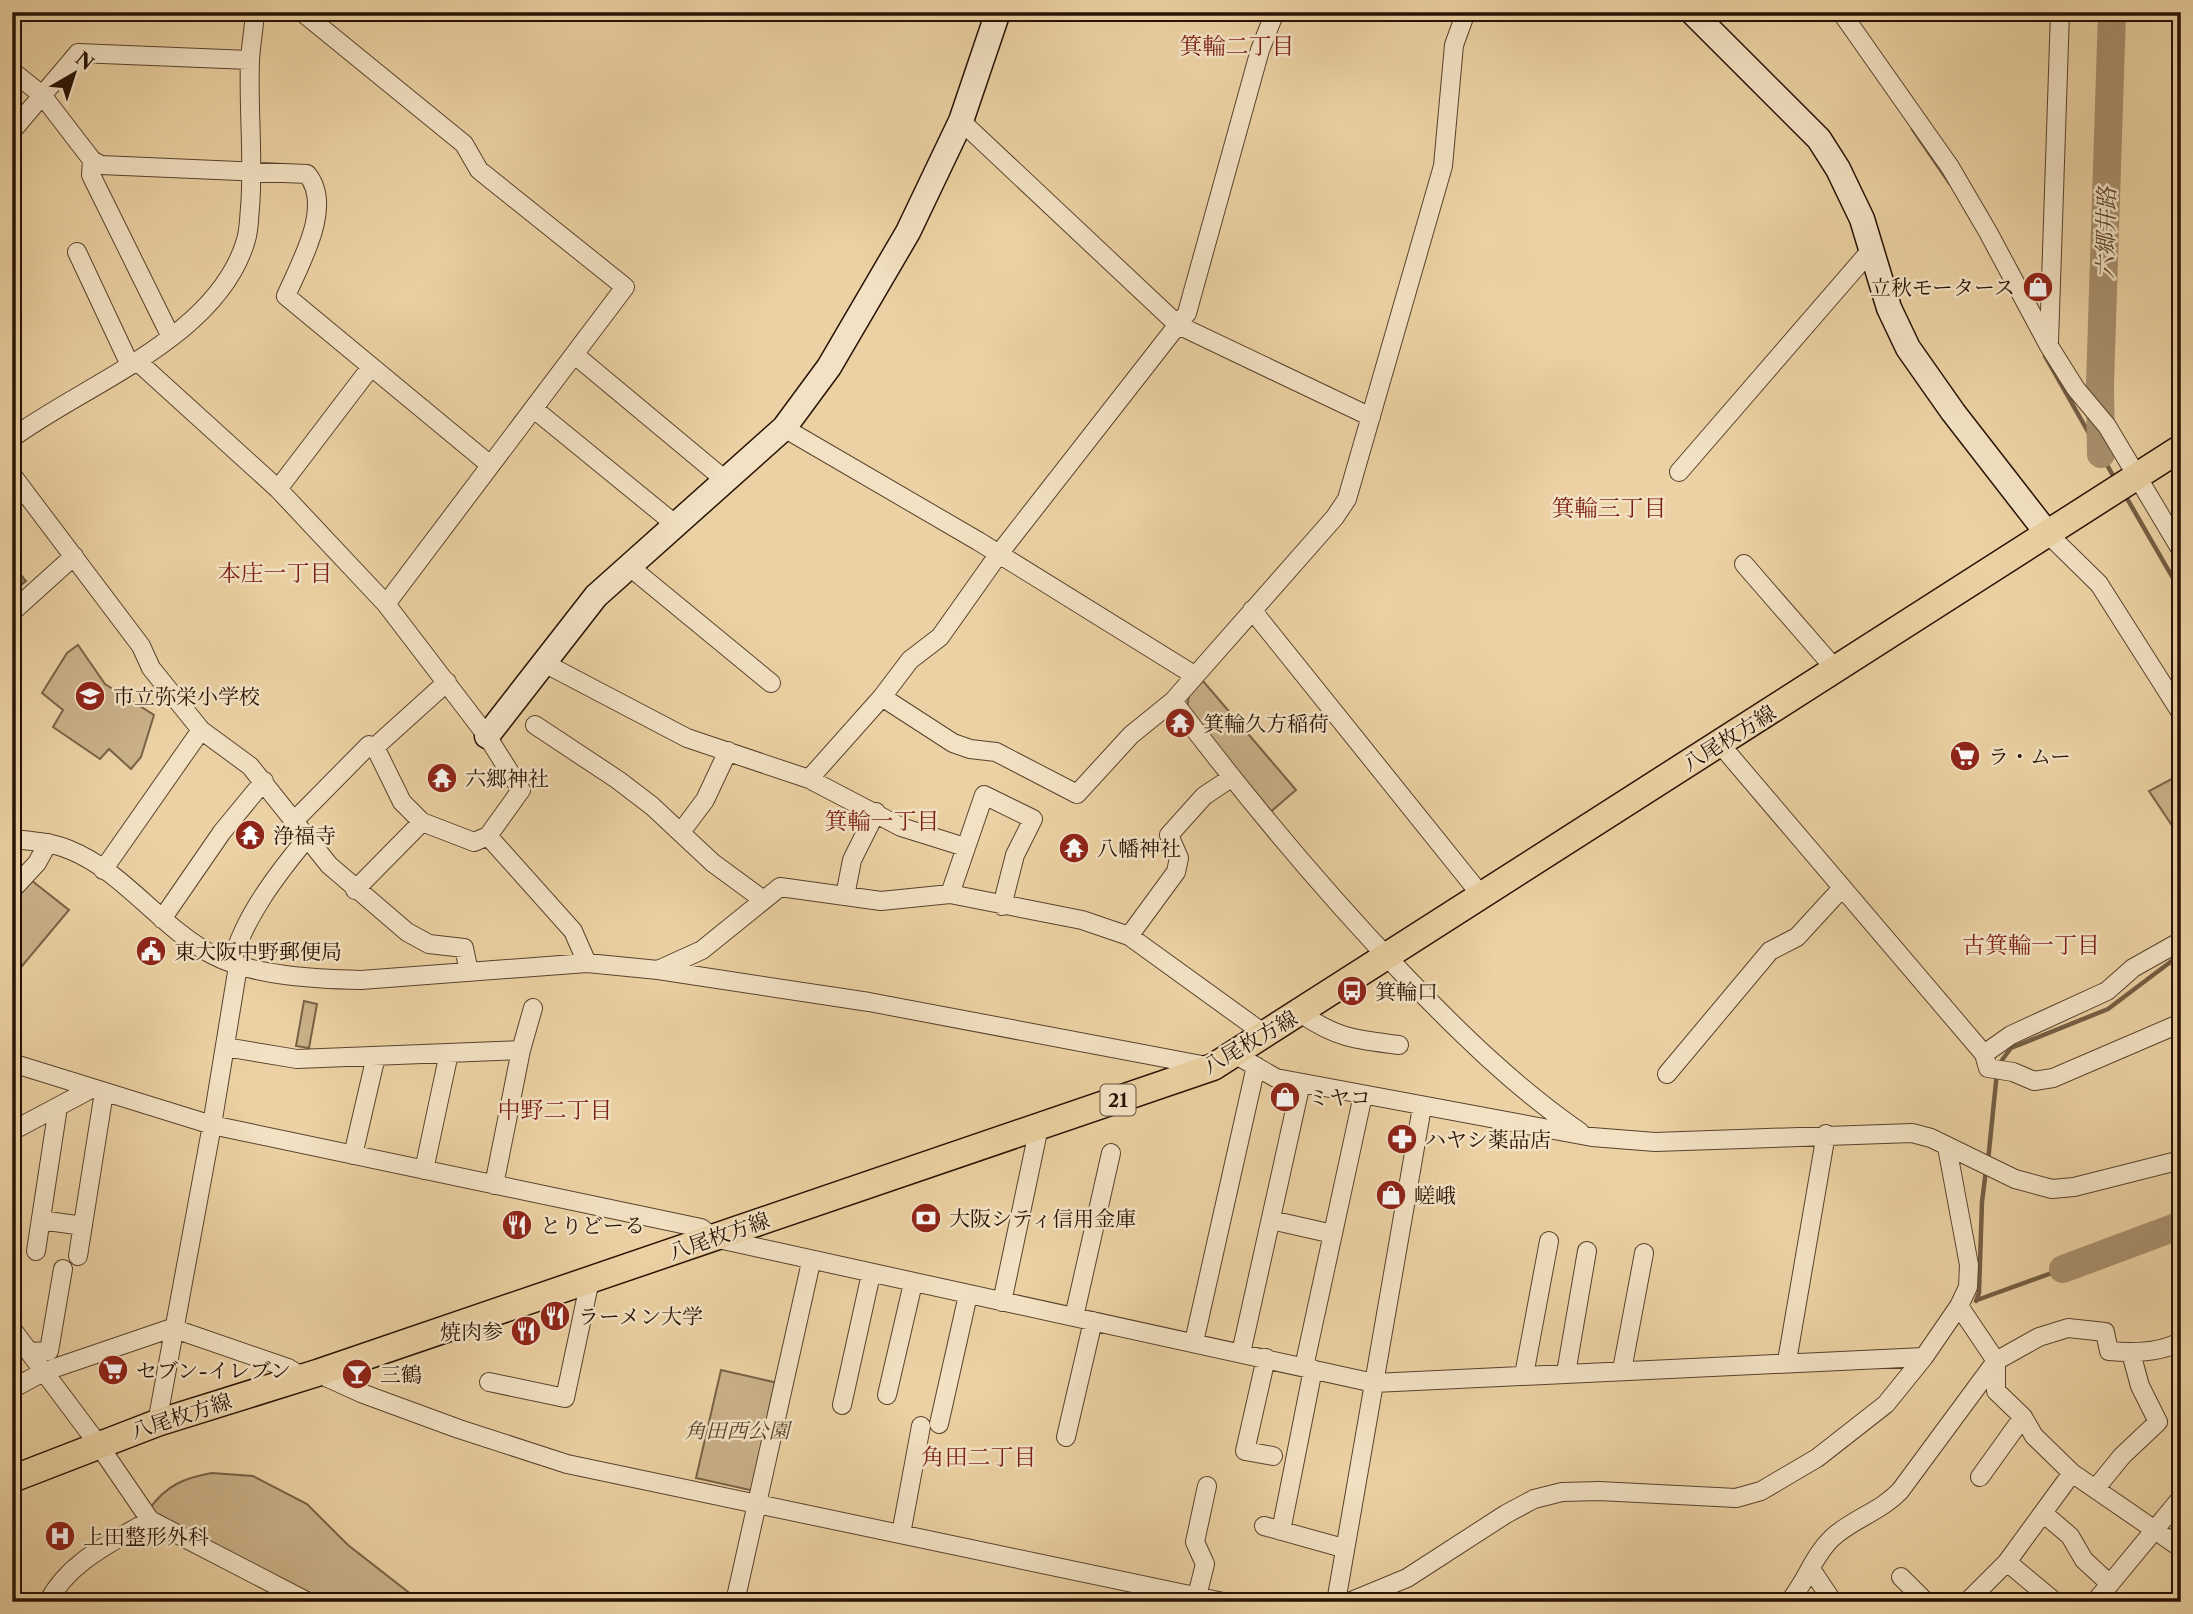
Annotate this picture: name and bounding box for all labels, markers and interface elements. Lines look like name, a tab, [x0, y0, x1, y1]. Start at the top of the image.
district label: 箕輪二丁目	[1180, 32, 1295, 60]
north arrow	[38, 38, 108, 108]
text: N	[71, 47, 98, 75]
water label: 六郷井路	[2091, 185, 2121, 279]
shop icon: 立秋モータース	[2021, 270, 2055, 304]
place label: 立秋モータース	[1870, 275, 2015, 300]
district label: 箕輪三丁目	[1552, 494, 1667, 522]
district label: 本庄一丁目	[218, 559, 333, 587]
school or university icon: 市立弥栄小学校	[73, 679, 107, 713]
place label: 市立弥栄小学校	[113, 684, 260, 709]
street label: 八尾枚方線	[1678, 700, 1780, 776]
temple icon: 箕輪久方稲荷	[1163, 706, 1197, 740]
place label: 箕輪久方稲荷	[1203, 711, 1329, 736]
supermarket icon: ラ・ムー	[1948, 739, 1982, 773]
place label: ラ・ムー	[1988, 744, 2071, 769]
temple icon: 六郷神社	[425, 761, 459, 795]
place label: 六郷神社	[465, 766, 549, 791]
district label: 箕輪一丁目	[825, 807, 940, 835]
temple icon: 浄福寺	[233, 818, 267, 852]
place label: 浄福寺	[273, 823, 336, 848]
temple icon: 八幡神社	[1057, 831, 1091, 865]
place label: 八幡神社	[1097, 836, 1181, 861]
district label: 古箕輪一丁目	[1962, 931, 2100, 959]
public building icon: 東大阪中野郵便局	[134, 934, 168, 968]
place label: 東大阪中野郵便局	[174, 939, 342, 964]
bus stop icon: 箕輪口	[1335, 974, 1369, 1008]
place label: 箕輪口	[1375, 979, 1438, 1004]
street label: 八尾枚方線	[1198, 1005, 1302, 1079]
shop icon: ミヤコ	[1268, 1080, 1302, 1114]
road number: 21	[1100, 1084, 1136, 1116]
place label: ミヤコ	[1308, 1085, 1371, 1110]
district label: 中野二丁目	[498, 1096, 613, 1124]
pharmacy icon: ハヤシ薬品店	[1385, 1122, 1419, 1156]
place label: ハヤシ薬品店	[1425, 1127, 1551, 1152]
shop icon: 嵯峨	[1374, 1178, 1408, 1212]
place label: 嵯峨	[1414, 1183, 1456, 1208]
bank icon: 大阪シティ信用金庫	[909, 1201, 943, 1235]
place label: 大阪シティ信用金庫	[949, 1206, 1136, 1231]
street label: 八尾枚方線	[665, 1207, 773, 1265]
restaurant icon: とりどーる	[500, 1208, 534, 1242]
place label: とりどーる	[540, 1213, 645, 1238]
restaurant icon: ラーメン大学	[538, 1299, 572, 1333]
place label: ラーメン大学	[578, 1304, 703, 1329]
restaurant icon: 焼肉参	[509, 1314, 543, 1348]
place label: 焼肉参	[440, 1319, 503, 1344]
supermarket icon: セブン-イレブン	[96, 1353, 130, 1387]
bar icon: 三鶴	[340, 1357, 374, 1391]
place label: セブン-イレブン	[136, 1358, 291, 1383]
place label: 三鶴	[380, 1362, 422, 1387]
street label: 八尾枚方線	[127, 1388, 235, 1444]
park label: 角田西公園	[685, 1418, 792, 1443]
district label: 角田二丁目	[922, 1443, 1037, 1471]
hospital icon: 上田整形外科	[43, 1519, 77, 1553]
place label: 上田整形外科	[83, 1524, 209, 1549]

